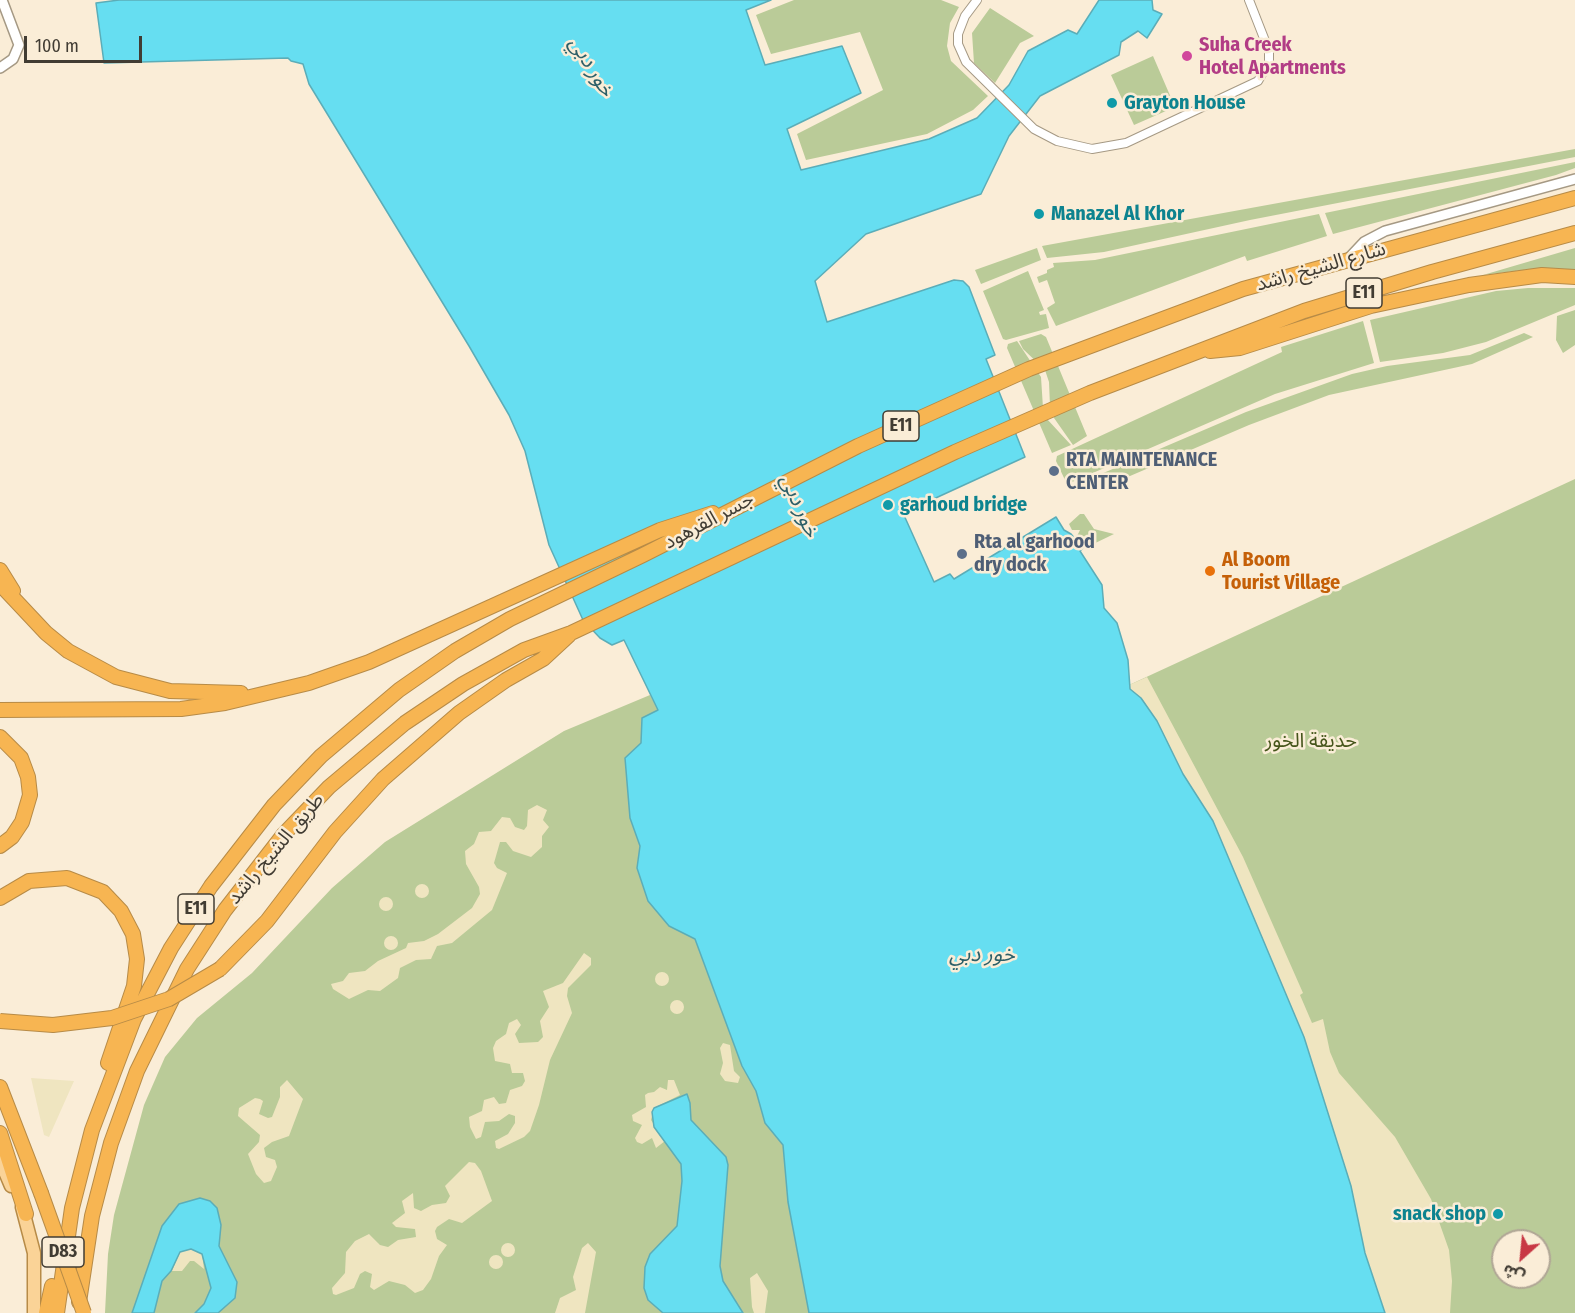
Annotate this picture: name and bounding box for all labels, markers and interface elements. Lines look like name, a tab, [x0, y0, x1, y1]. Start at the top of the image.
scale bar	[27, 24, 146, 62]
water label: خور دبي	[563, 32, 619, 102]
place label: Suha Creek Hotel Apartments	[1199, 33, 1346, 80]
text: 100 m	[35, 35, 79, 57]
marker: Suha Creek Hotel Apartments	[1180, 49, 1194, 63]
place label: Grayton House	[1124, 91, 1246, 115]
marker: Grayton House	[1105, 96, 1119, 110]
place label: Manazel Al Khor	[1051, 202, 1184, 226]
marker: Manazel Al Khor	[1032, 207, 1046, 221]
street label: شارع الشيخ راشد	[1253, 237, 1389, 297]
road number: E11	[1346, 278, 1382, 308]
road number: E11	[883, 411, 919, 441]
place label: RTA MAINTENANCE CENTER	[1066, 448, 1217, 495]
marker: RTA MAINTENANCE CENTER	[1047, 464, 1061, 478]
water label: خور دبي	[774, 471, 824, 541]
street label: جسر القرهود	[660, 487, 758, 555]
place label: garhoud bridge	[900, 493, 1027, 517]
marker: garhoud bridge	[881, 498, 895, 512]
place label: Rta al garhood dry dock	[974, 530, 1095, 577]
marker: Rta al garhood dry dock	[955, 547, 969, 561]
place label: Al Boom Tourist Village	[1222, 548, 1340, 595]
marker: Al Boom Tourist Village	[1203, 564, 1217, 578]
park label: حديقة الخور	[1265, 729, 1357, 753]
street label: طريق الشيخ راشد	[223, 789, 329, 909]
road number: E11	[178, 894, 214, 924]
water label: خور دبي	[949, 942, 1015, 968]
place label: snack shop	[1393, 1202, 1486, 1226]
marker: snack shop	[1491, 1207, 1505, 1221]
north arrow	[1491, 1229, 1551, 1289]
road number: D83	[42, 1237, 84, 1267]
text: ش	[1499, 1260, 1528, 1287]

